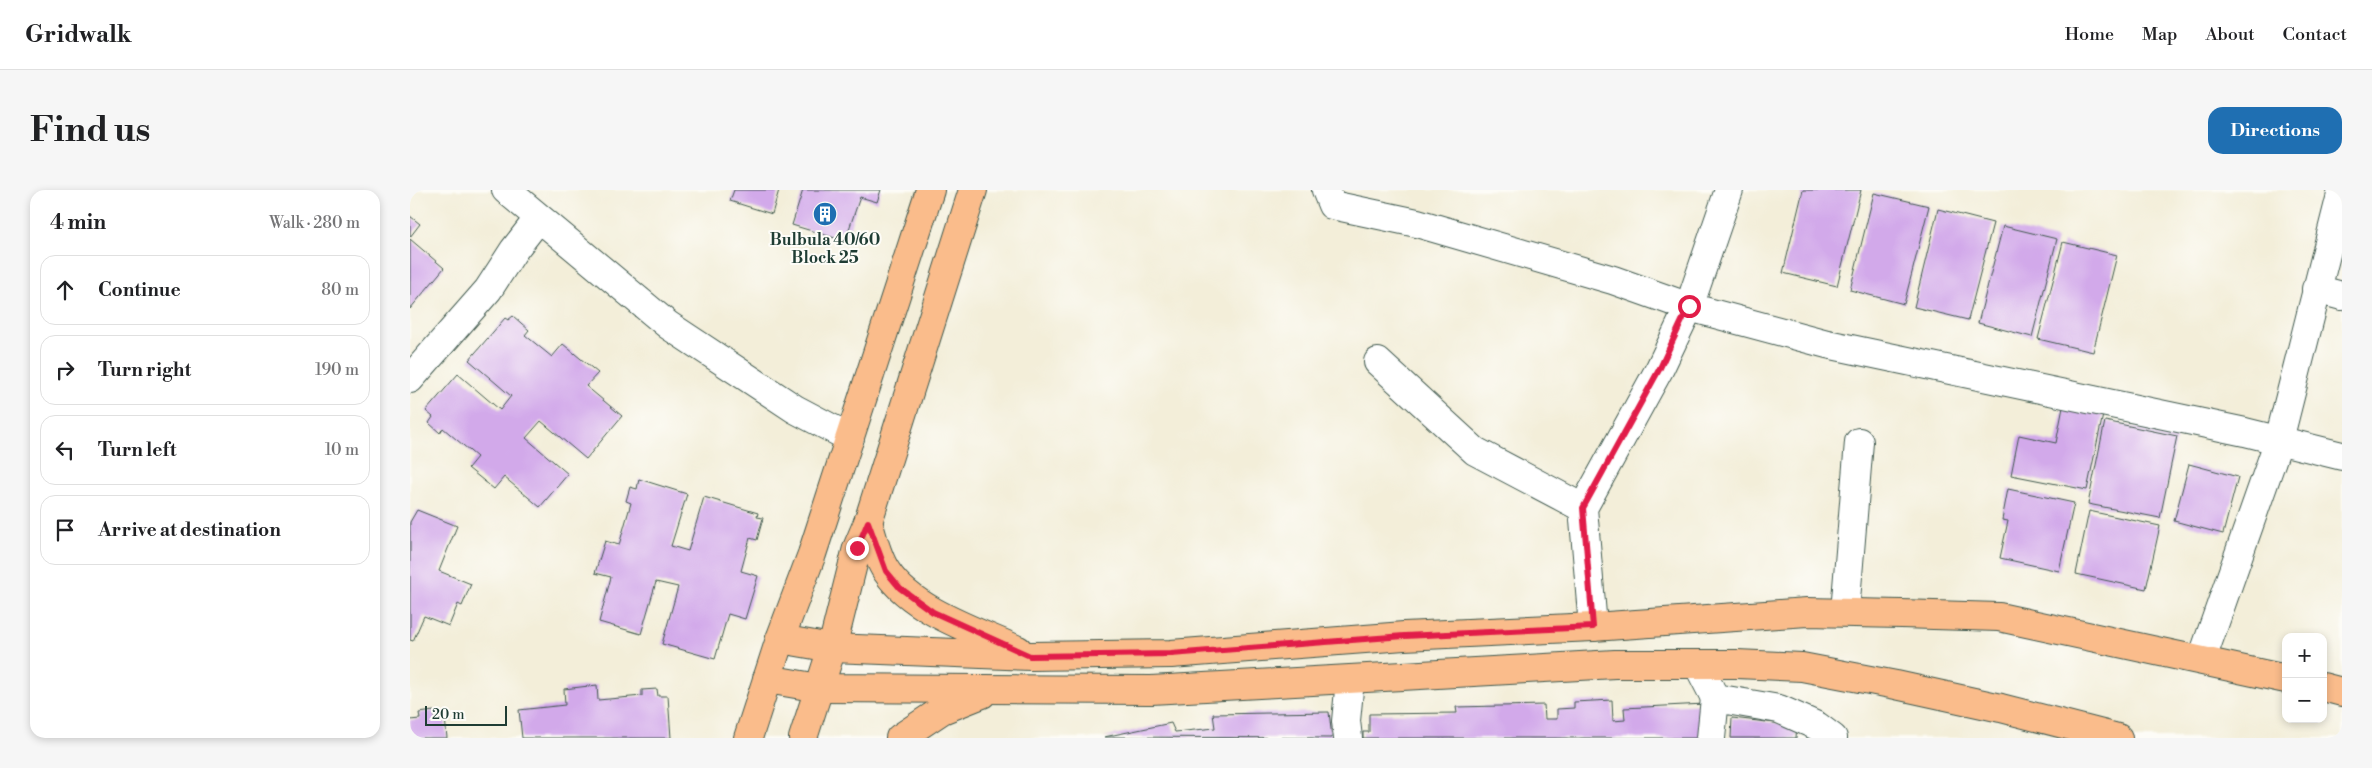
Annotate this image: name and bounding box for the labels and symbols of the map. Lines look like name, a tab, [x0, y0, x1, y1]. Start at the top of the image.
building icon: Bulbula 40/60 Block 25	[812, 201, 838, 227]
place label: Bulbula 40/60 Block 25	[770, 230, 880, 268]
route start	[1678, 295, 1701, 318]
route end	[846, 537, 869, 560]
scale bar	[425, 703, 508, 726]

